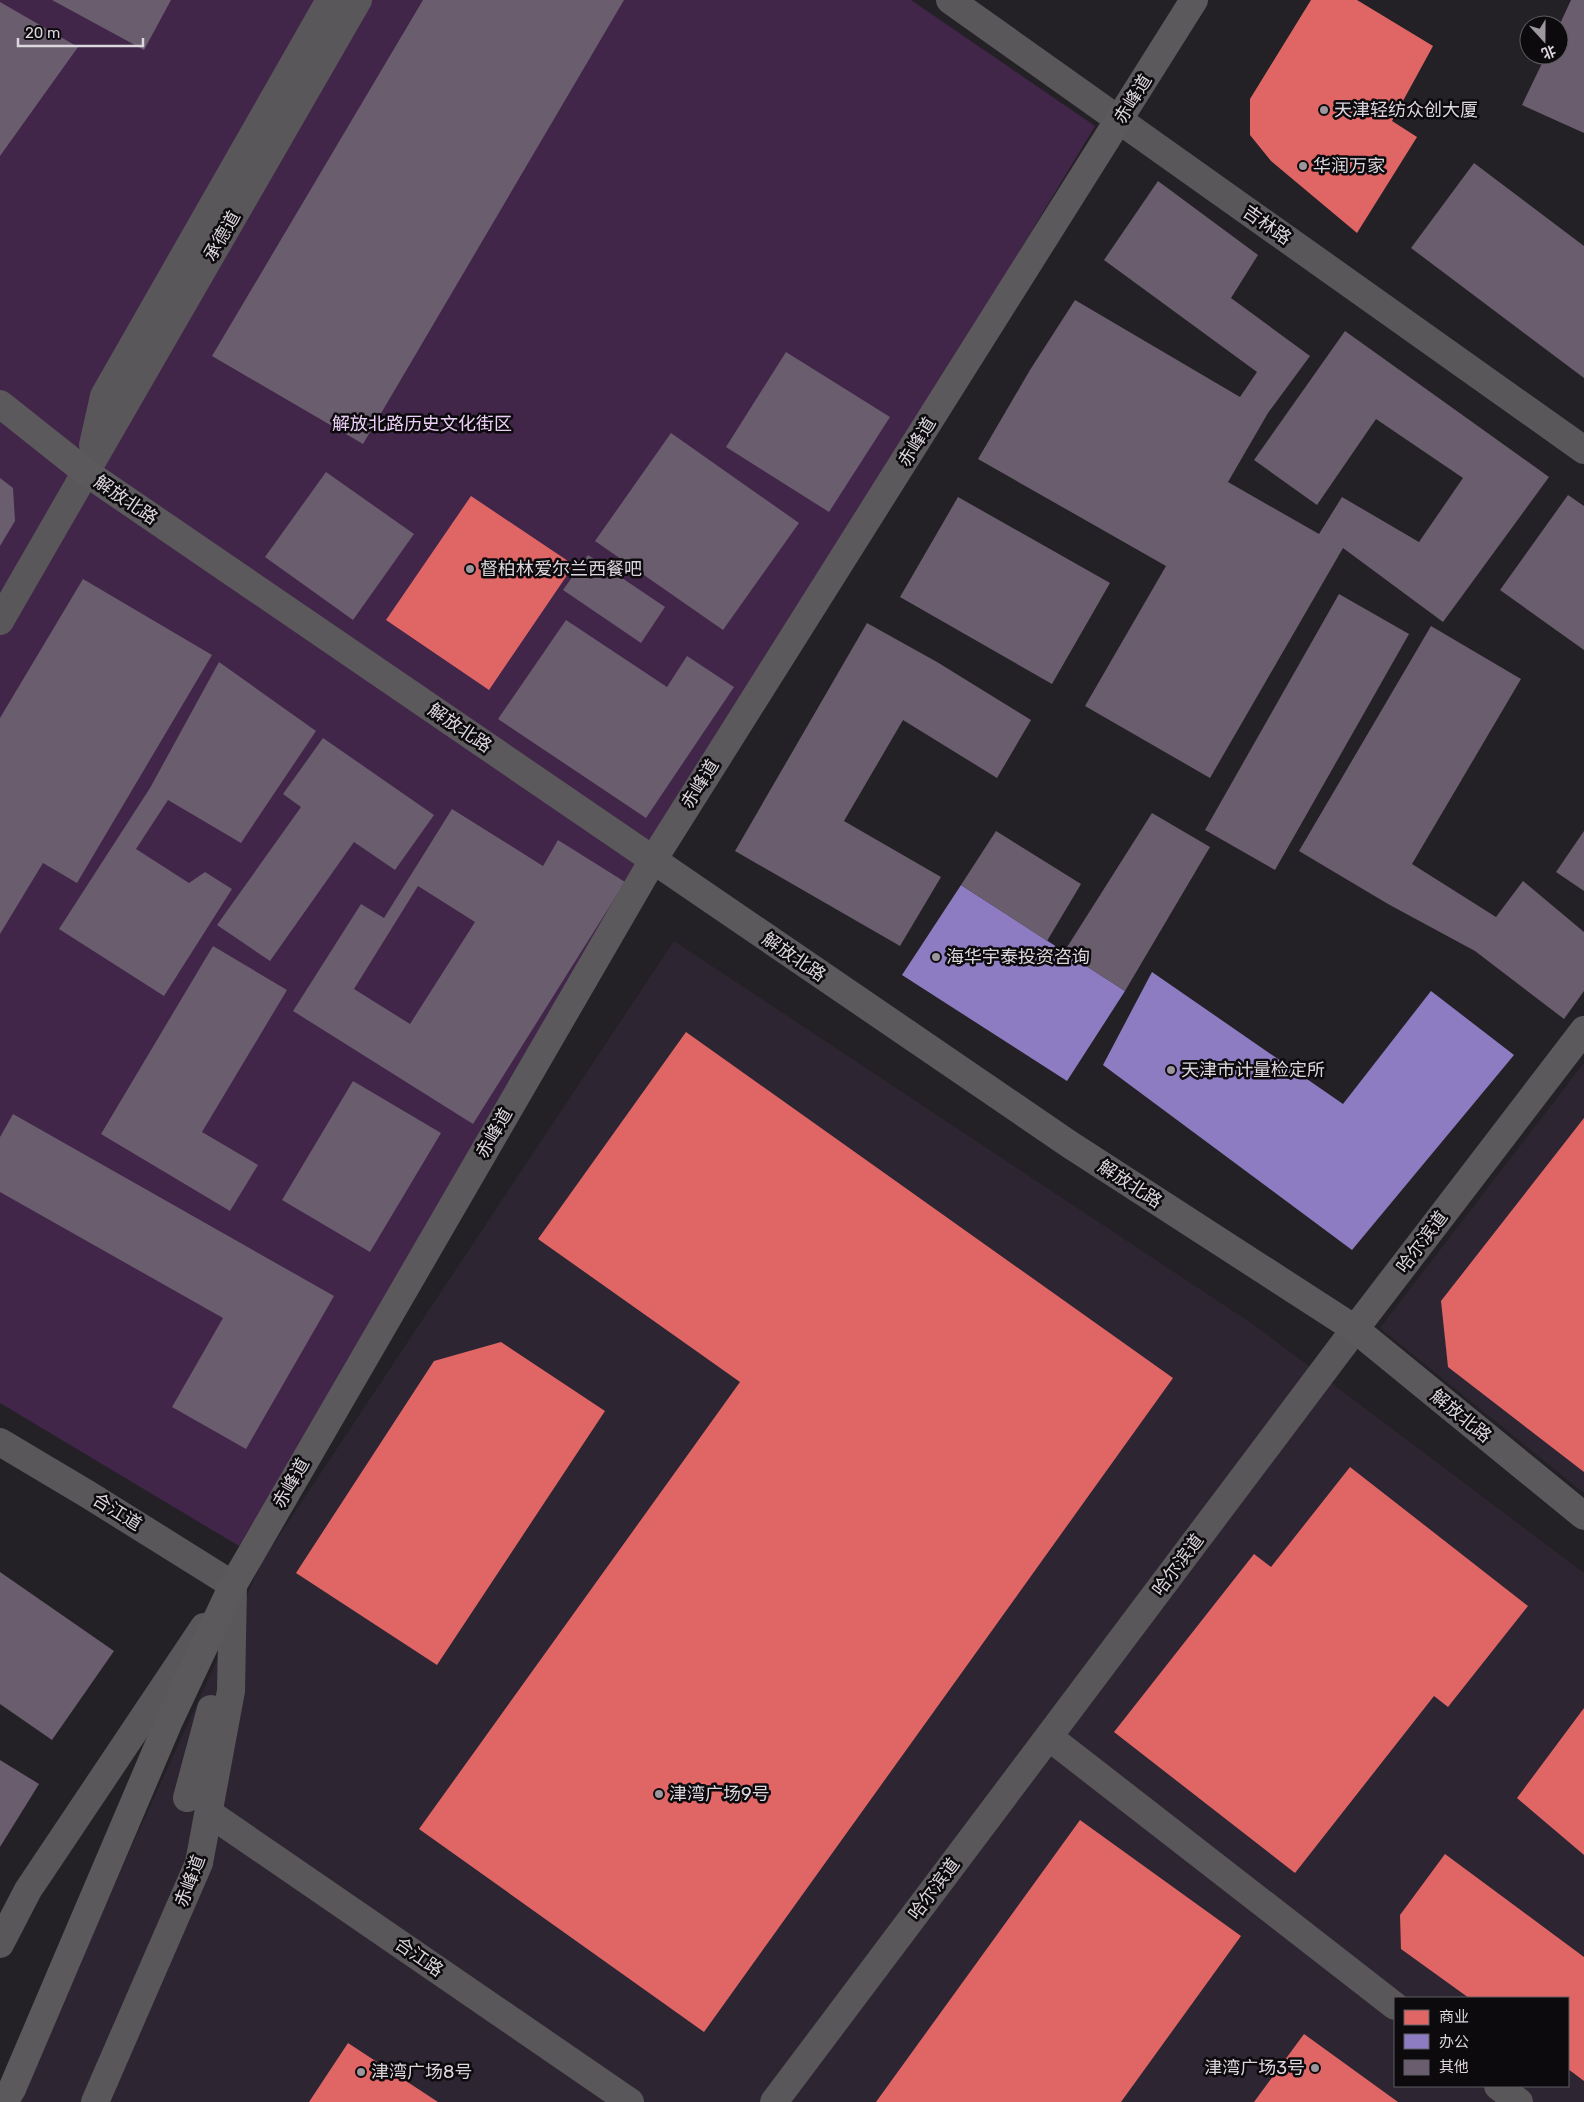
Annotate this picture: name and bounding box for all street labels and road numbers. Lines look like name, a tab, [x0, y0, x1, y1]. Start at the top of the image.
street label: 赤峰道	[1109, 70, 1157, 128]
street label: 吉林路	[1239, 201, 1295, 249]
street label: 承德道	[199, 207, 245, 265]
street label: 赤峰道	[893, 413, 941, 471]
street label: 解放北路	[90, 471, 162, 529]
street label: 解放北路	[424, 699, 496, 757]
street label: 赤峰道	[676, 755, 724, 813]
street label: 解放北路	[758, 928, 830, 986]
street label: 赤峰道	[471, 1104, 517, 1162]
street label: 解放北路	[1094, 1155, 1166, 1213]
street label: 哈尔滨道	[1392, 1207, 1452, 1277]
street label: 解放北路	[1426, 1385, 1496, 1447]
street label: 赤峰道	[268, 1454, 314, 1512]
street label: 合江道	[88, 1488, 146, 1536]
street label: 哈尔滨道	[1148, 1530, 1208, 1600]
street label: 赤峰道	[170, 1852, 210, 1910]
street label: 哈尔滨道	[904, 1854, 964, 1924]
street label: 合江路	[391, 1933, 447, 1981]

